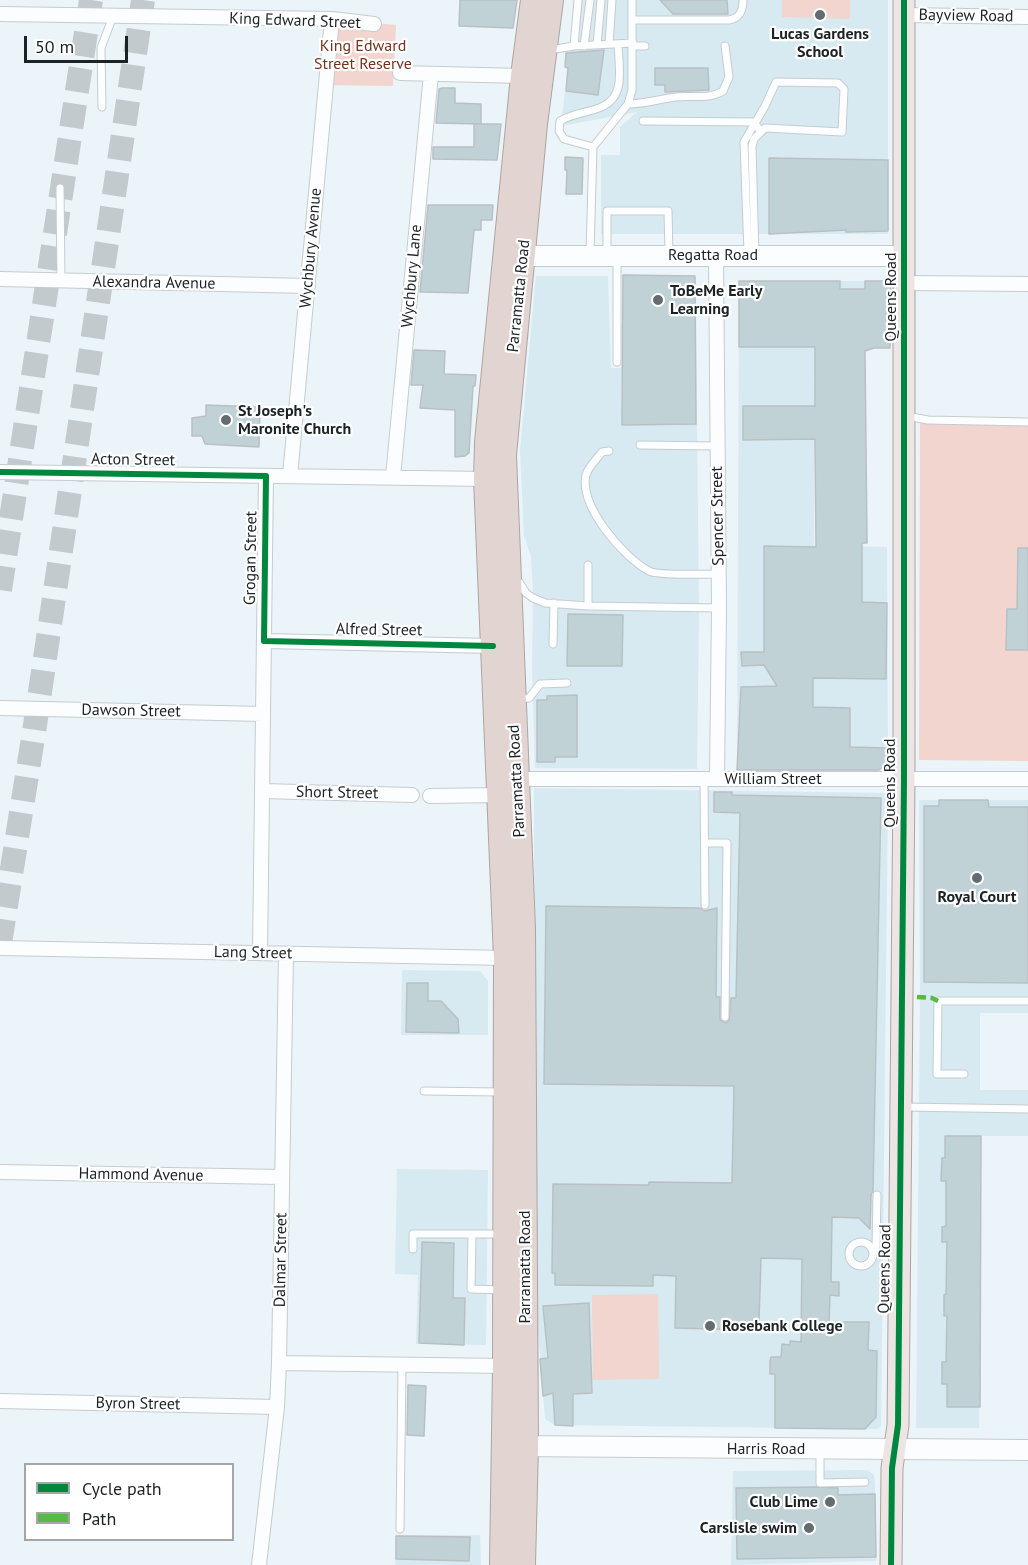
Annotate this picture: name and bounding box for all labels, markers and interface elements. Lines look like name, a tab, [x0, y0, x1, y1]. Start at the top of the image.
street label: Bayview Road	[918, 6, 1014, 26]
marker: Lucas Gardens School	[813, 8, 827, 22]
street label: King Edward Street	[229, 9, 361, 33]
scale bar	[27, 24, 130, 62]
place label: Lucas Gardens School	[771, 24, 869, 62]
text: 50 m	[35, 35, 74, 58]
park label: King Edward Street Reserve	[314, 36, 412, 74]
street label: Wychbury Avenue	[296, 187, 326, 309]
street label: Wychbury Lane	[398, 224, 426, 328]
street label: Parramatta Road	[504, 239, 534, 353]
street label: Regatta Road	[668, 245, 758, 265]
street label: Queens Road	[881, 252, 901, 342]
street label: Alexandra Avenue	[92, 272, 216, 294]
place label: ToBeMe Early Learning	[670, 281, 762, 319]
marker: ToBeMe Early Learning	[651, 293, 665, 307]
place label: St Joseph's Maronite Church	[238, 401, 351, 439]
marker: St Joseph's Maronite Church	[219, 413, 233, 427]
street label: Acton Street	[91, 450, 175, 470]
street label: Spencer Street	[708, 466, 728, 566]
street label: Grogan Street	[241, 511, 261, 605]
street label: Alfred Street	[336, 620, 422, 640]
street label: Dawson Street	[81, 701, 181, 721]
street label: Parramatta Road	[504, 724, 530, 838]
street label: Queens Road	[880, 738, 900, 828]
street label: William Street	[724, 769, 822, 789]
street label: Short Street	[296, 783, 378, 803]
marker: Royal Court	[970, 871, 984, 885]
place label: Royal Court	[938, 887, 1016, 907]
street label: Lang Street	[214, 943, 292, 963]
street label: Hammond Avenue	[78, 1164, 204, 1186]
street label: Parramatta Road	[515, 1211, 535, 1323]
street label: Dalmar Street	[271, 1213, 291, 1307]
street label: Queens Road	[875, 1224, 895, 1314]
place label: Rosebank College	[722, 1316, 843, 1336]
marker: Rosebank College	[703, 1319, 717, 1333]
street label: Byron Street	[95, 1394, 181, 1414]
street label: Harris Road	[727, 1439, 805, 1459]
legend	[24, 1463, 234, 1541]
text: Cycle path	[82, 1477, 162, 1500]
place label: Club Lime	[750, 1492, 818, 1512]
marker: Club Lime	[823, 1495, 837, 1509]
text: Path	[82, 1507, 116, 1530]
place label: Carslisle swim	[700, 1518, 797, 1538]
marker: Carslisle swim	[802, 1521, 816, 1535]

